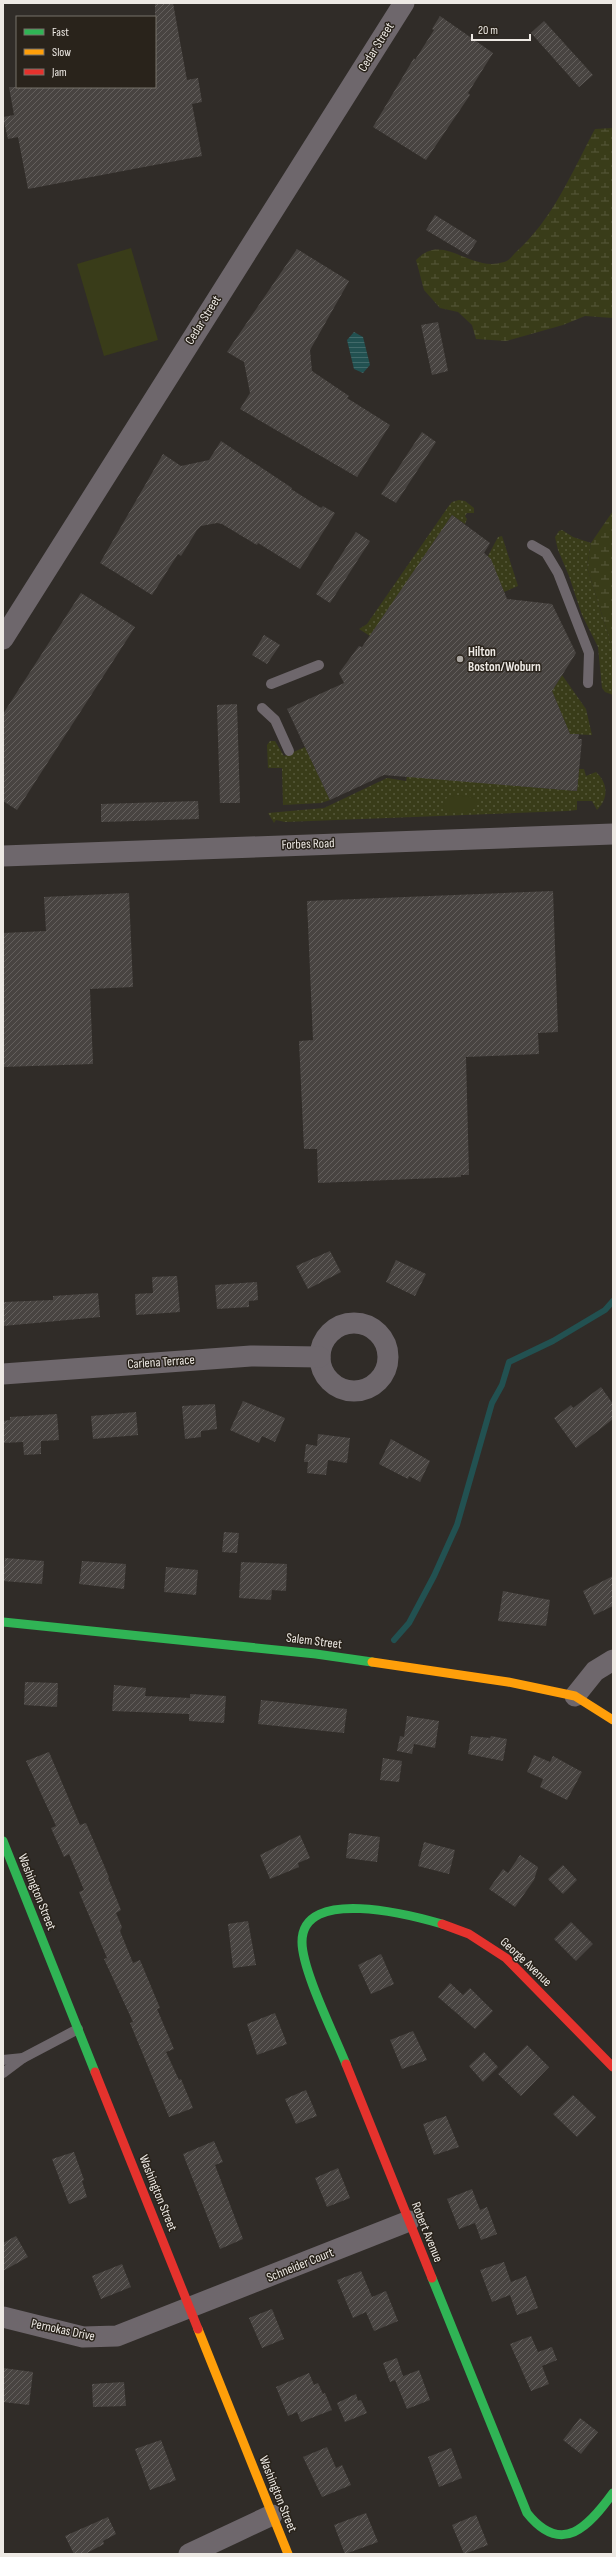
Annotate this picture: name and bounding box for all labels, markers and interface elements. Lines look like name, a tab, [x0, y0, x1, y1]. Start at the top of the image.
legend	[16, 16, 156, 88]
scale bar	[472, 16, 530, 42]
street label: Cedar Street	[355, 19, 397, 75]
text: 20 m	[478, 23, 498, 38]
text: Fast	[52, 25, 69, 40]
text: Slow	[52, 45, 71, 60]
text: Jam	[51, 65, 67, 80]
street label: Cedar Street	[182, 292, 224, 348]
place label: Hilton Boston/Woburn	[468, 644, 541, 675]
marker: Hilton Boston/Woburn	[455, 654, 465, 664]
street label: Forbes Road	[281, 835, 335, 853]
street label: Carlena Terrace	[127, 1352, 195, 1372]
street label: Salem Street	[285, 1630, 343, 1652]
street label: Washington Street	[14, 1852, 60, 1932]
street label: George Avenue	[497, 1934, 555, 1990]
street label: Washington Street	[135, 2153, 181, 2233]
street label: Robert Avenue	[408, 2200, 446, 2264]
street label: Schneider Court	[264, 2244, 336, 2286]
street label: Pernokas Drive	[30, 2315, 96, 2345]
street label: Washington Street	[255, 2454, 301, 2534]

